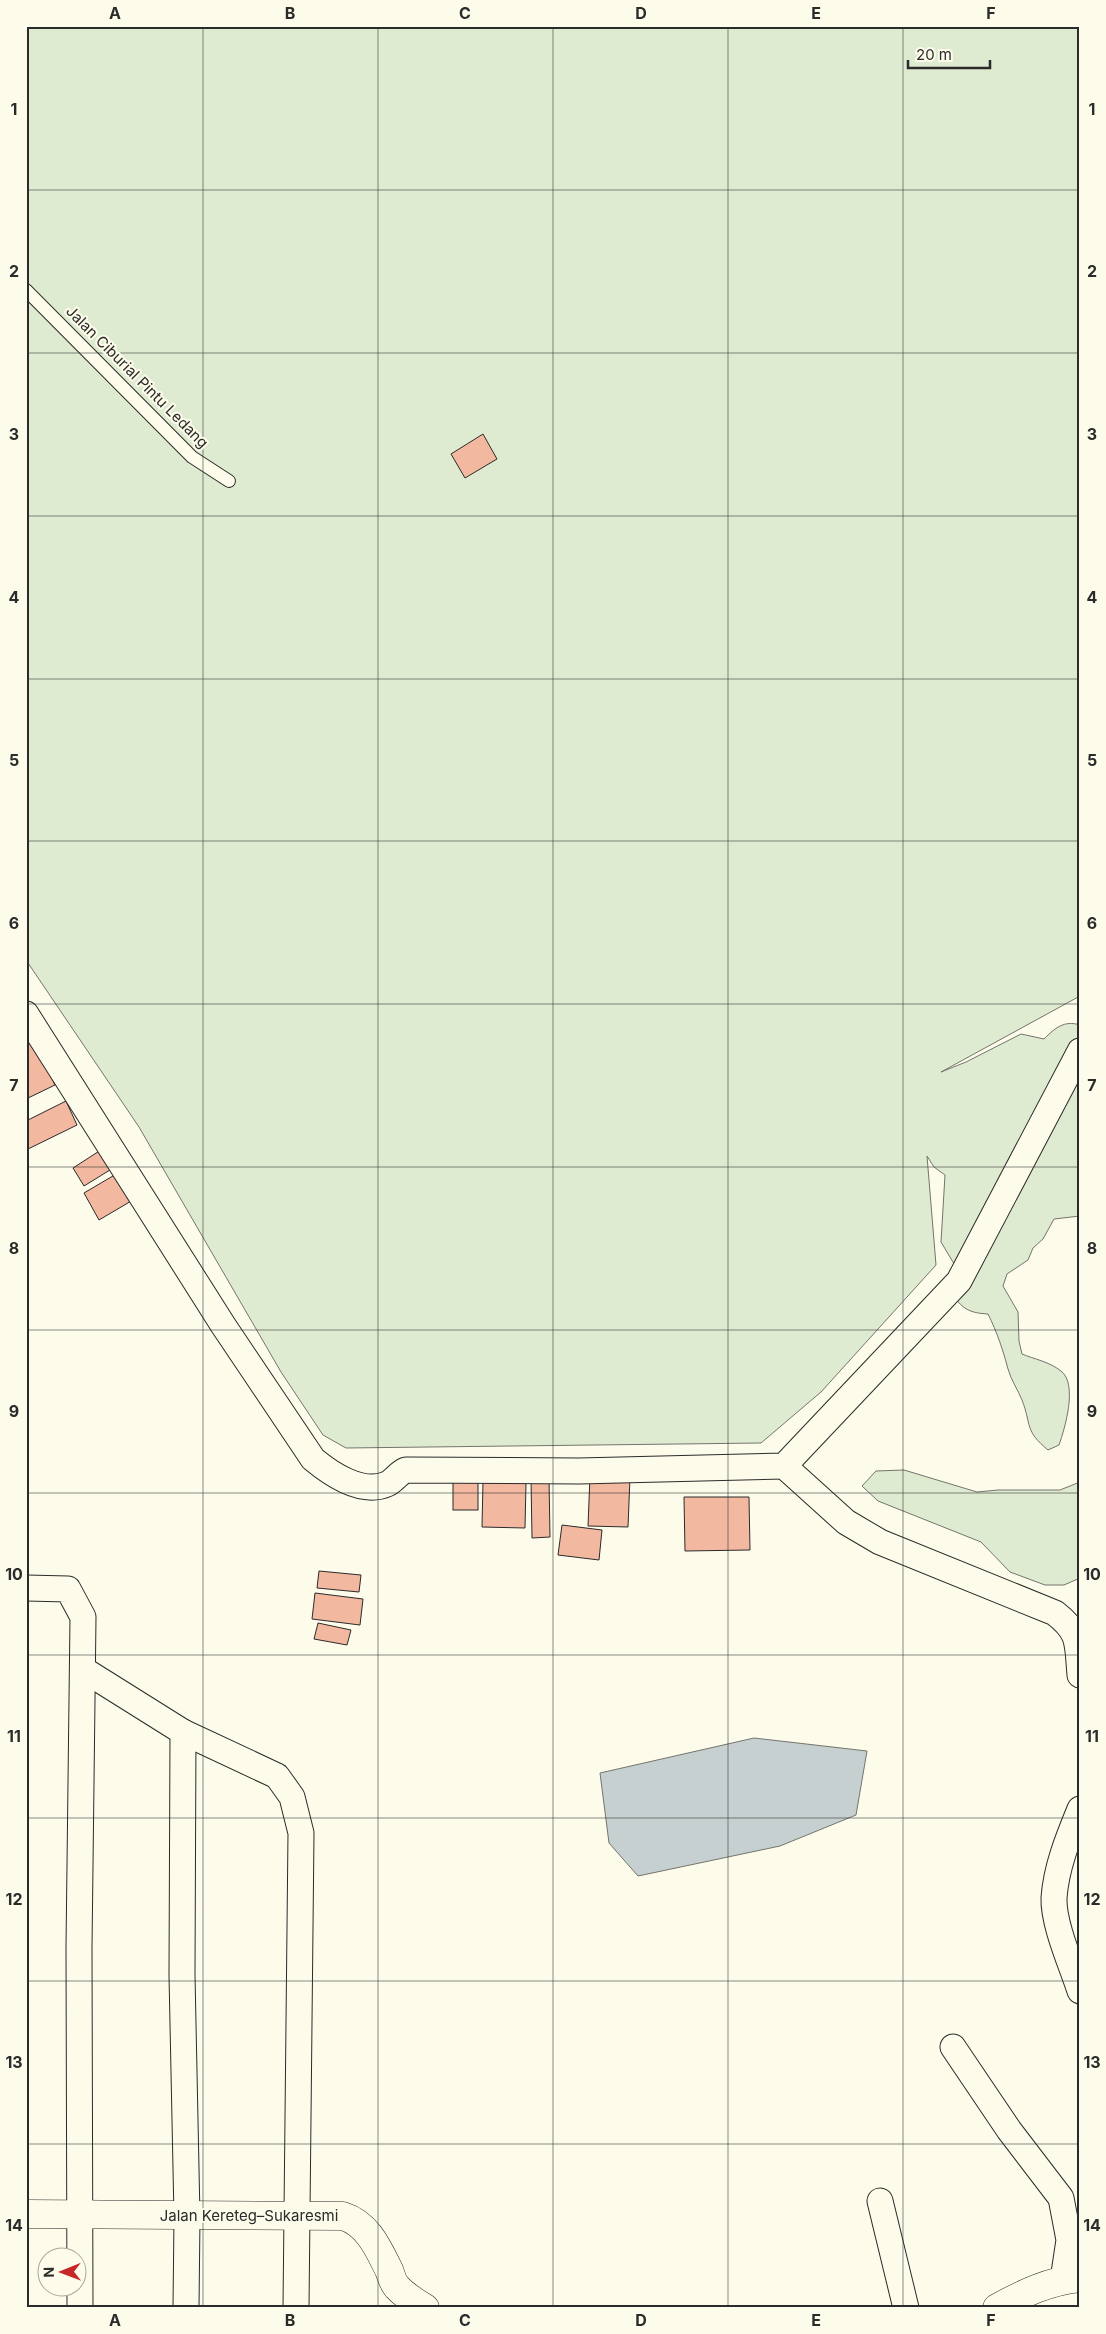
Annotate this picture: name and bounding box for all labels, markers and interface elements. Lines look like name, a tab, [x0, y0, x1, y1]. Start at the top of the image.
text: A	[109, 3, 121, 23]
text: B	[285, 3, 295, 23]
text: C	[459, 3, 471, 23]
text: D	[635, 3, 647, 23]
text: E	[811, 3, 821, 23]
text: F	[986, 3, 996, 23]
scale bar	[908, 38, 991, 70]
text: 20 m	[916, 45, 952, 64]
text: 1	[11, 99, 17, 119]
text: 1	[1089, 99, 1095, 119]
text: 2	[9, 261, 19, 281]
text: 2	[1087, 261, 1097, 281]
street label: Jalan Ciburial Pintu Ledang	[62, 302, 212, 452]
text: 3	[9, 424, 19, 444]
text: 3	[1087, 424, 1097, 444]
text: 4	[9, 587, 20, 607]
text: 4	[1087, 587, 1098, 607]
text: 5	[9, 750, 19, 770]
text: 5	[1087, 750, 1097, 770]
text: 6	[9, 913, 19, 933]
text: 6	[1087, 913, 1097, 933]
text: 7	[9, 1075, 19, 1095]
text: 7	[1087, 1075, 1097, 1095]
text: 8	[9, 1238, 19, 1258]
text: 8	[1087, 1238, 1097, 1258]
text: 9	[9, 1401, 19, 1421]
text: 9	[1087, 1401, 1097, 1421]
text: 10	[5, 1564, 23, 1584]
text: 10	[1083, 1564, 1101, 1584]
text: 11	[7, 1726, 21, 1746]
text: 11	[1085, 1726, 1099, 1746]
text: 12	[6, 1889, 22, 1909]
text: 12	[1084, 1889, 1100, 1909]
text: 13	[5, 2052, 23, 2072]
text: 13	[1083, 2052, 1101, 2072]
street label: Jalan Kereteg–Sukaresmi	[160, 2206, 338, 2225]
text: 14	[5, 2215, 23, 2235]
text: 14	[1083, 2215, 1101, 2235]
north arrow	[38, 2246, 88, 2296]
text: N	[40, 2267, 57, 2278]
text: A	[109, 2310, 121, 2330]
text: B	[285, 2310, 295, 2330]
text: C	[459, 2310, 471, 2330]
text: D	[635, 2310, 647, 2330]
text: E	[811, 2310, 821, 2330]
text: F	[986, 2310, 996, 2330]

